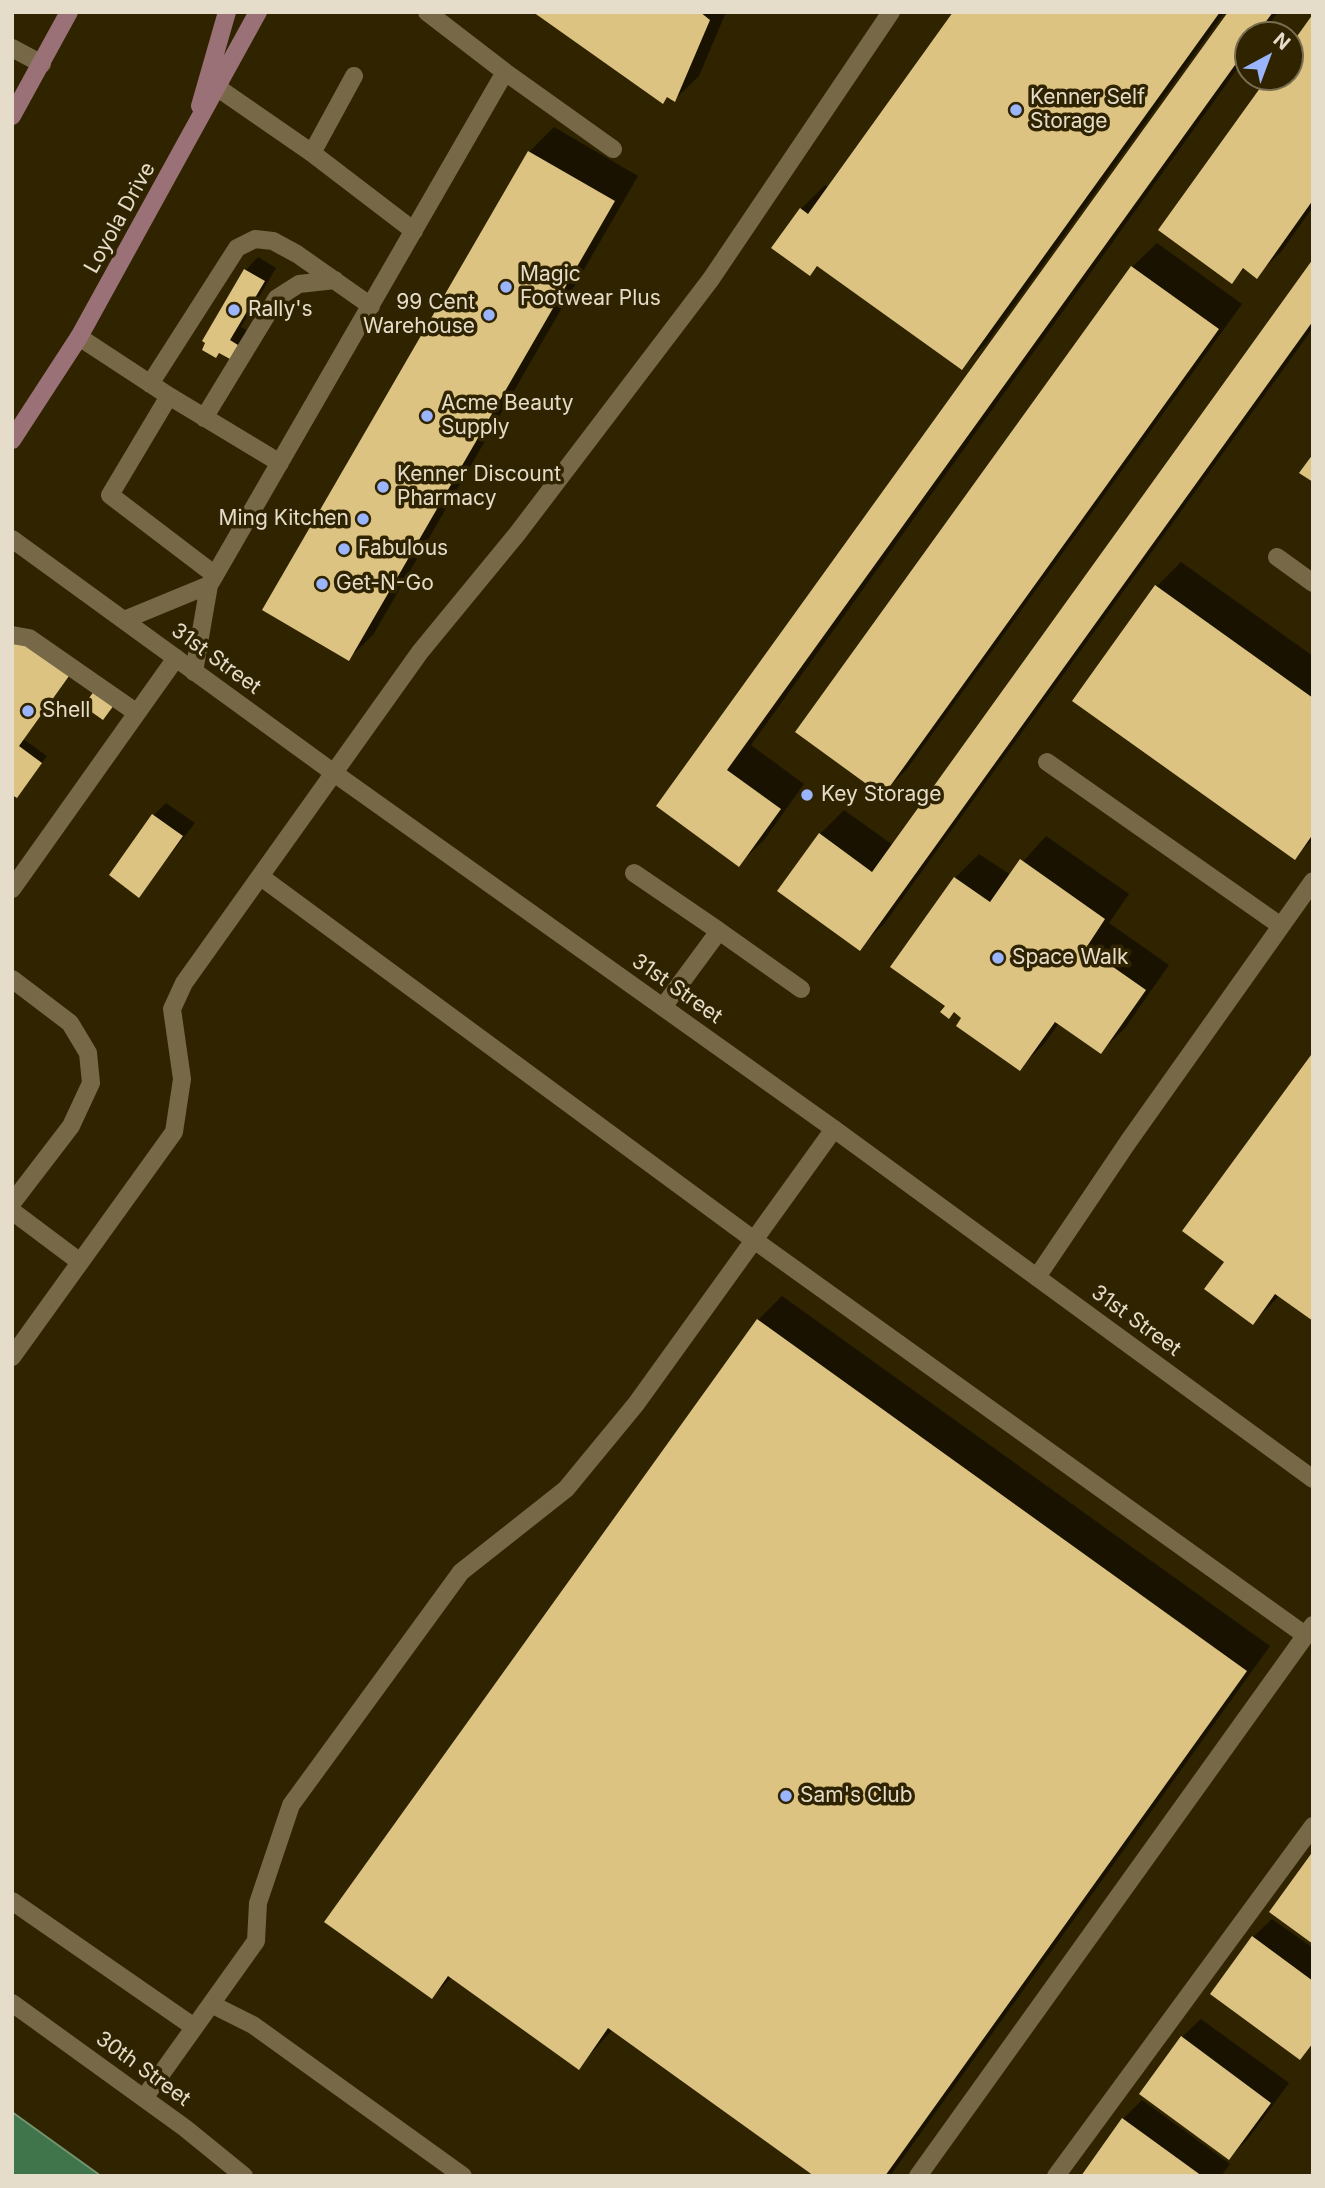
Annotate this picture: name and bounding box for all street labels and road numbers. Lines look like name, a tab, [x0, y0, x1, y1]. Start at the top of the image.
street label: Loyola Drive	[79, 158, 161, 278]
street label: 31st Street	[166, 618, 266, 700]
street label: 31st Street	[627, 949, 727, 1029]
street label: 31st Street	[1086, 1280, 1186, 1362]
street label: 30th Street	[91, 2026, 195, 2112]

